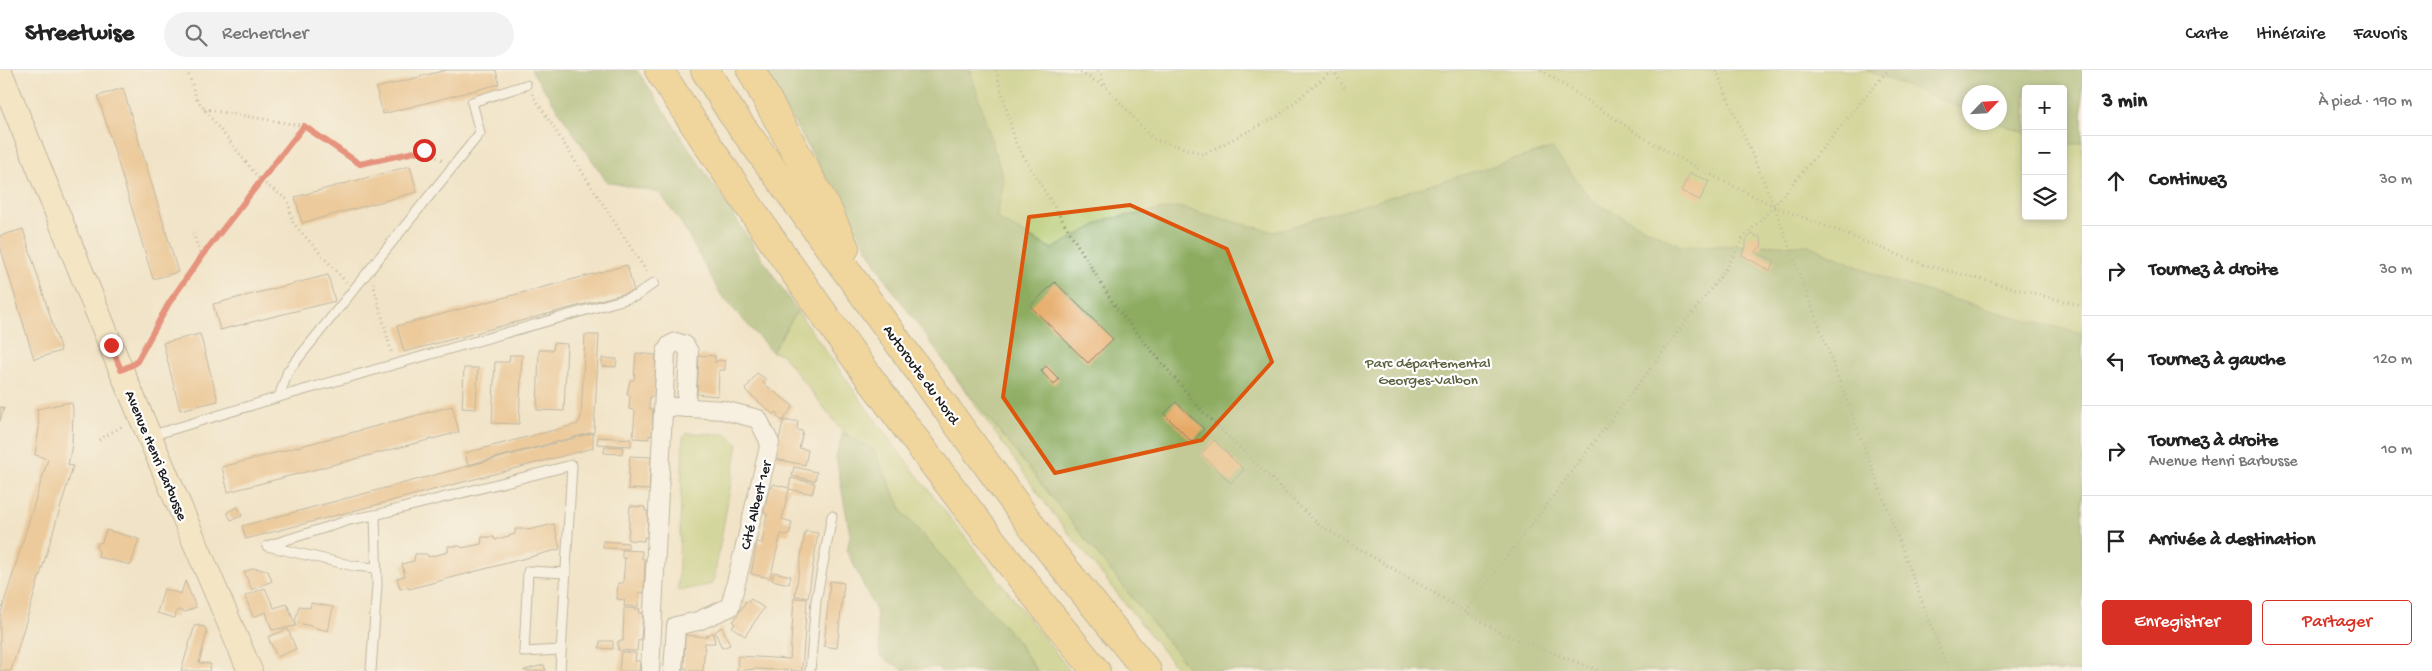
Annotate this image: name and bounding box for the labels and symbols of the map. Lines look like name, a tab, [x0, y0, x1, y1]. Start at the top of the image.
north arrow	[1962, 85, 2007, 130]
route start	[413, 139, 436, 162]
street label: Autoroute du Nord	[878, 322, 963, 429]
route end	[100, 334, 123, 357]
park label: Parc départemental Georges-Valbon	[1364, 355, 1491, 390]
street label: Avenue Henri Barbusse	[120, 388, 191, 524]
street label: Cité Albert 1er	[737, 458, 777, 552]

